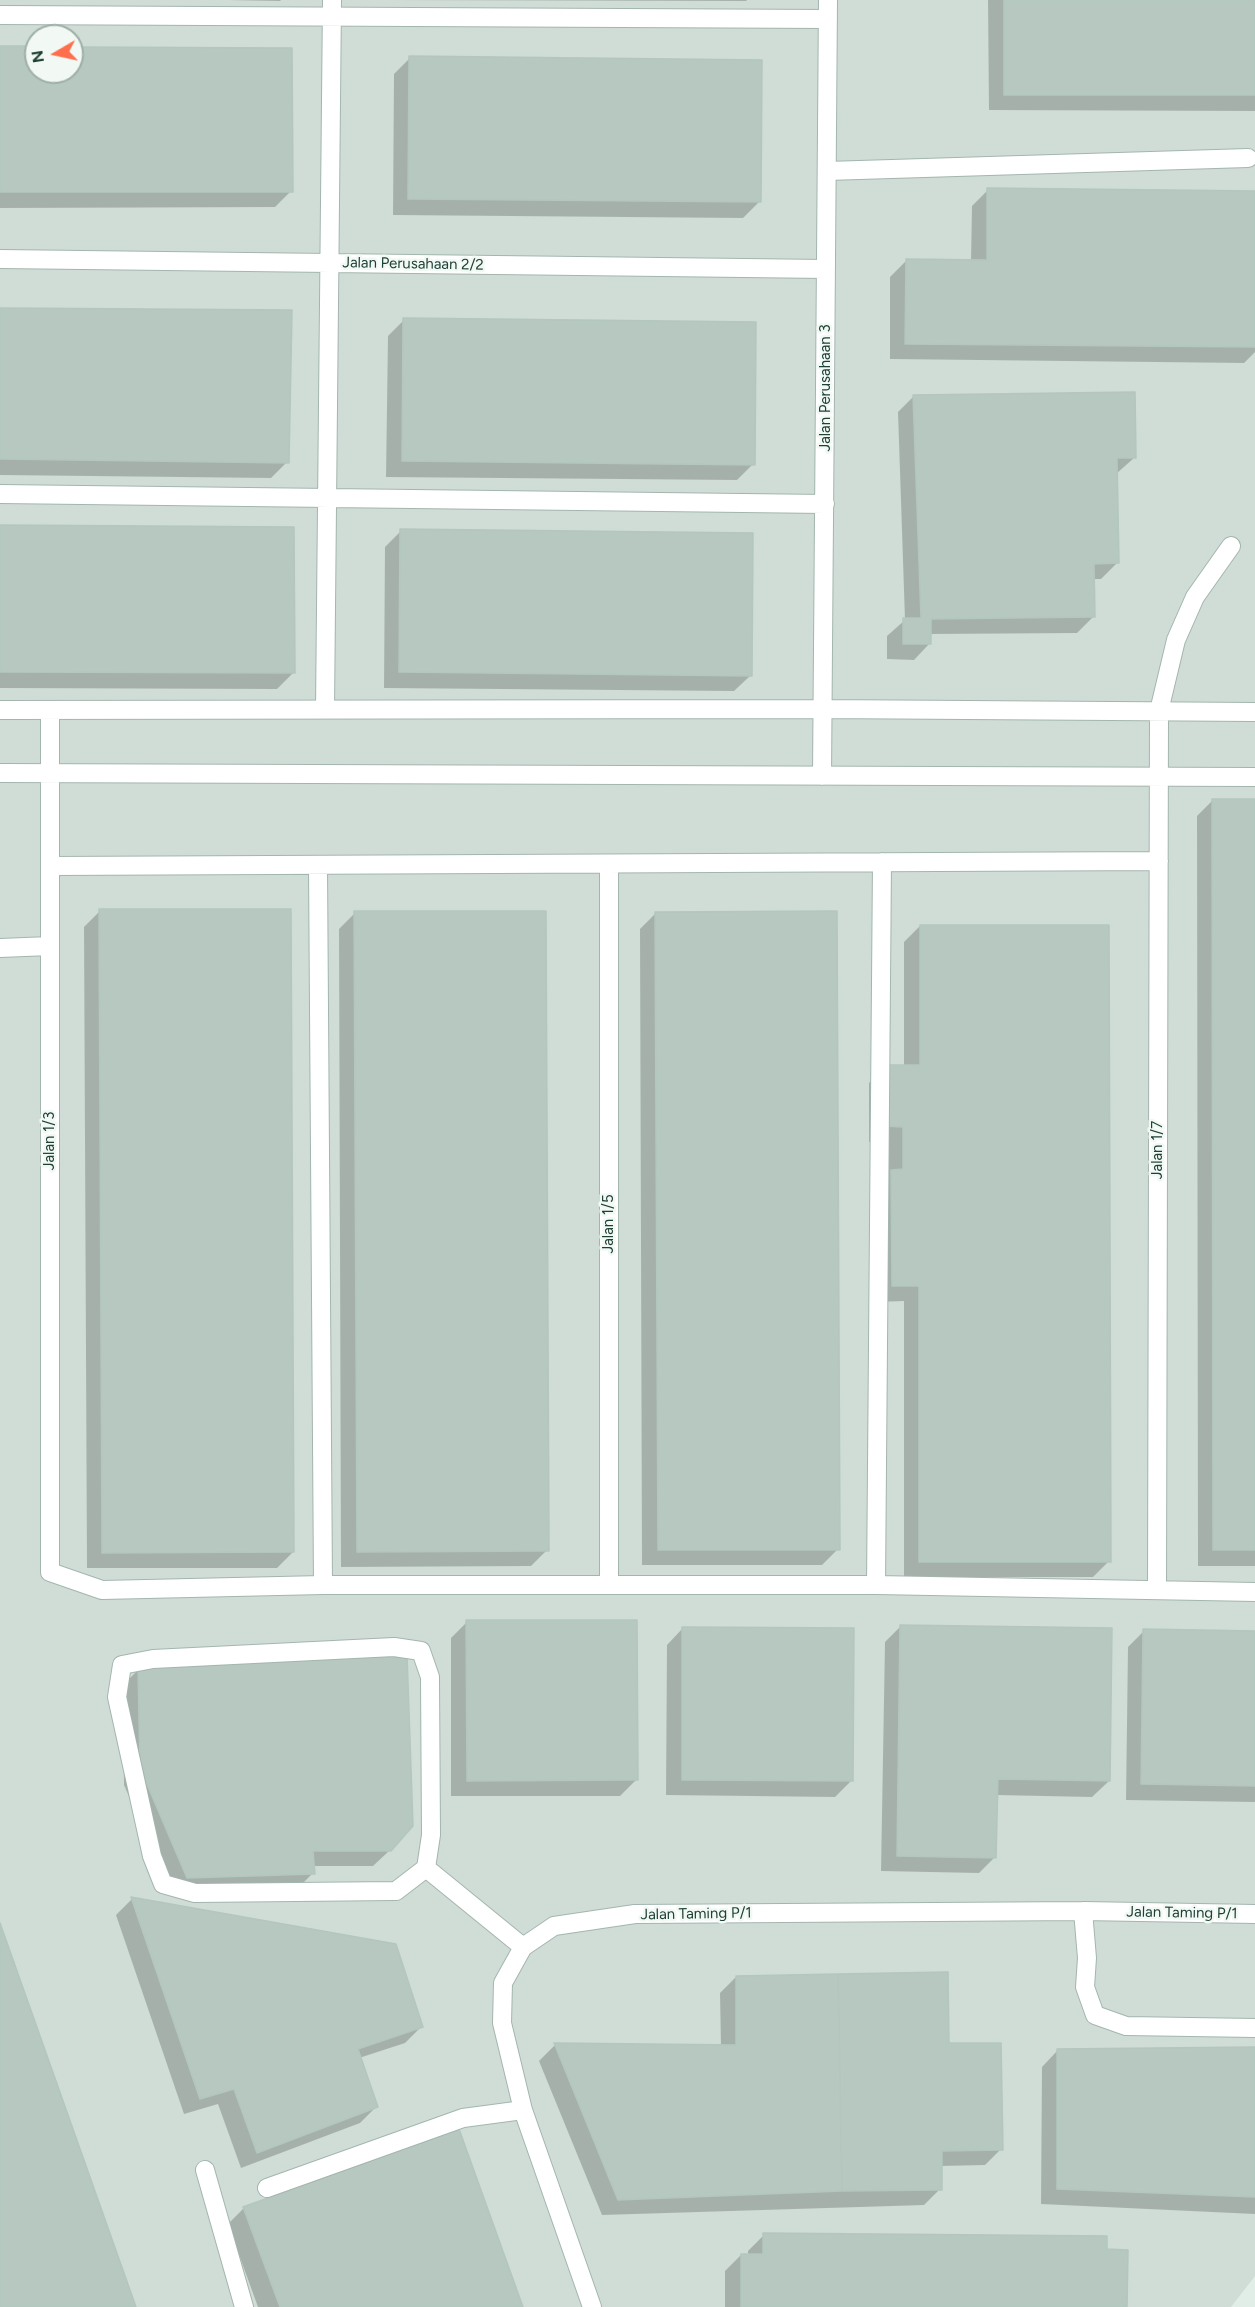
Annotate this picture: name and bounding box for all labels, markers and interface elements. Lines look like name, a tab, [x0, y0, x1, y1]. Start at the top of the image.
north arrow	[24, 24, 84, 84]
text: N	[27, 49, 48, 64]
street label: Jalan Perusahaan 2/2	[342, 254, 484, 274]
street label: Jalan Perusahaan 3	[817, 324, 835, 452]
street label: Jalan 1/3	[41, 1112, 59, 1170]
street label: Jalan 1/7	[1149, 1121, 1167, 1179]
street label: Jalan 1/5	[600, 1194, 618, 1254]
street label: Jalan Taming P/1	[1126, 1903, 1238, 1923]
street label: Jalan Taming P/1	[640, 1904, 752, 1924]

